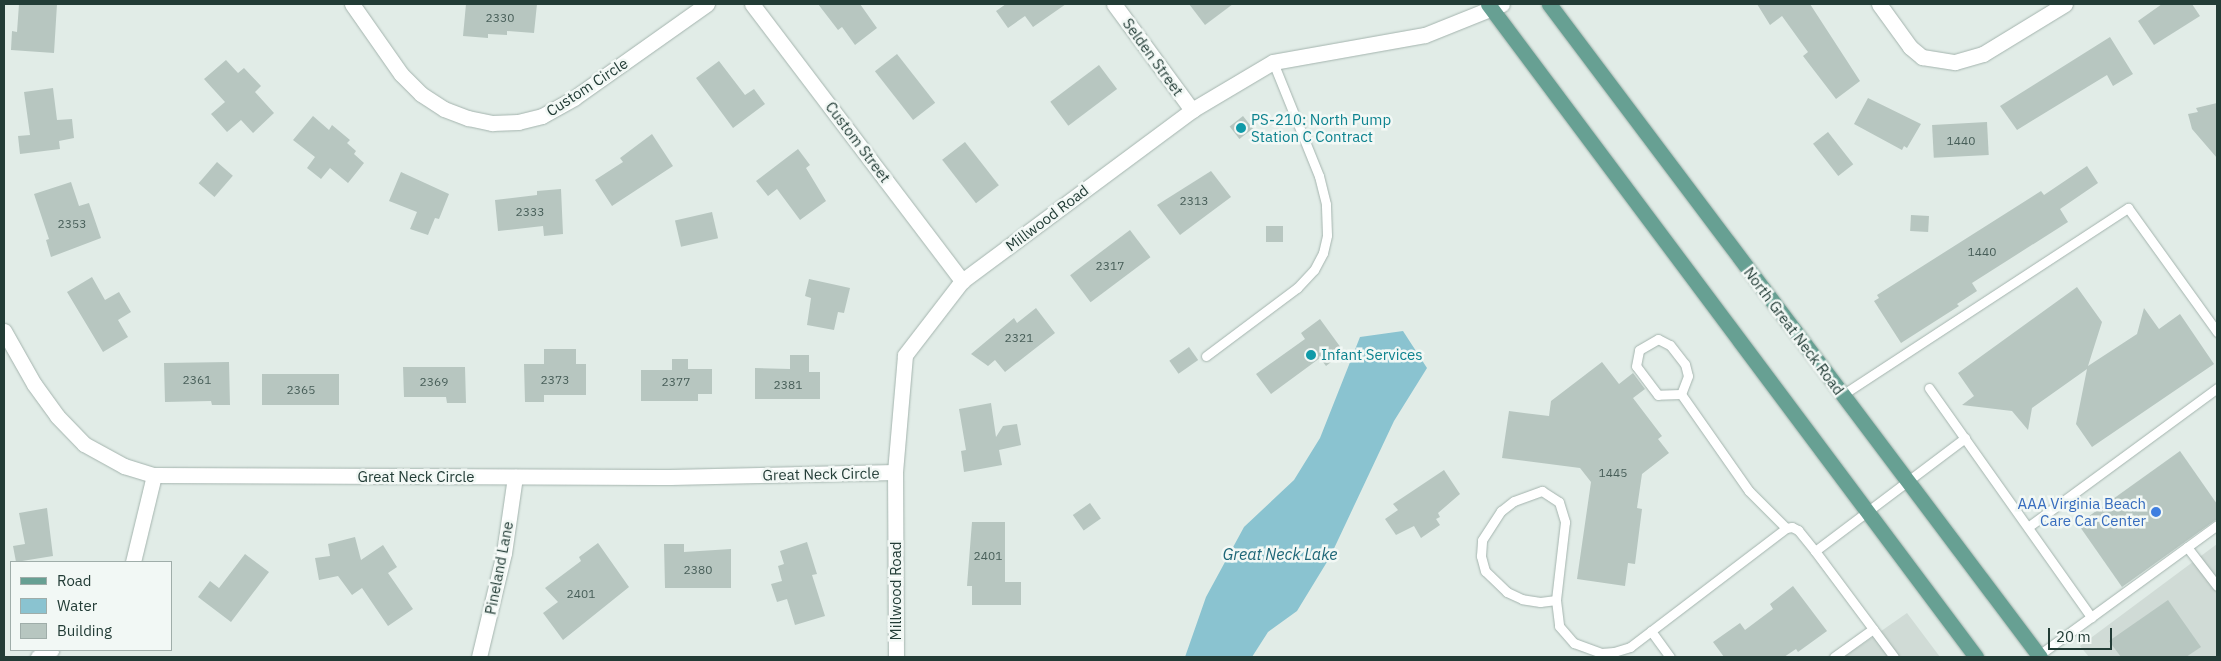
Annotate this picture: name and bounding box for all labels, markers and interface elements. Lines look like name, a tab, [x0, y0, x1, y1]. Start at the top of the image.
house number: 2330	[486, 11, 514, 25]
street label: Selden Street	[1119, 15, 1187, 99]
street label: Custom Circle	[543, 54, 631, 120]
street label: Custom Street	[822, 98, 894, 186]
place label: PS-210: North Pump Station C Contract	[1251, 110, 1391, 145]
marker: PS-210: North Pump Station C Contract	[1235, 122, 1247, 134]
house number: 1440	[1947, 134, 1975, 148]
street label: Millwood Road	[1002, 181, 1092, 255]
house number: 2313	[1180, 194, 1208, 208]
house number: 2333	[516, 205, 544, 219]
house number: 2353	[58, 217, 86, 231]
house number: 1440	[1968, 245, 1996, 259]
house number: 2317	[1096, 259, 1124, 273]
street label: North Great Neck Road	[1740, 264, 1848, 398]
house number: 2321	[1005, 331, 1033, 345]
place label: Infant Services	[1321, 346, 1422, 364]
marker: Infant Services	[1305, 349, 1317, 361]
house number: 2361	[183, 373, 211, 387]
house number: 2373	[541, 373, 569, 387]
house number: 2369	[420, 375, 448, 389]
house number: 2377	[662, 375, 690, 389]
house number: 2381	[774, 378, 802, 392]
house number: 2365	[287, 383, 315, 397]
street label: Great Neck Circle	[762, 464, 880, 484]
house number: 1445	[1599, 466, 1627, 480]
street label: Great Neck Circle	[357, 468, 475, 486]
place label: AAA Virginia Beach Care Car Center	[2018, 494, 2146, 529]
marker: AAA Virginia Beach Care Car Center	[2150, 506, 2162, 518]
street label: Pineland Lane	[481, 520, 517, 616]
street label: Millwood Road	[887, 542, 905, 640]
water label: Great Neck Lake	[1223, 544, 1337, 564]
house number: 2401	[974, 549, 1002, 563]
legend	[10, 561, 172, 651]
house number: 2380	[684, 563, 712, 577]
text: Road	[57, 571, 92, 590]
house number: 2401	[567, 587, 595, 601]
text: Water	[57, 596, 97, 615]
scale bar	[2051, 618, 2115, 650]
text: Building	[57, 621, 112, 640]
text: 20 m	[2056, 627, 2091, 646]

